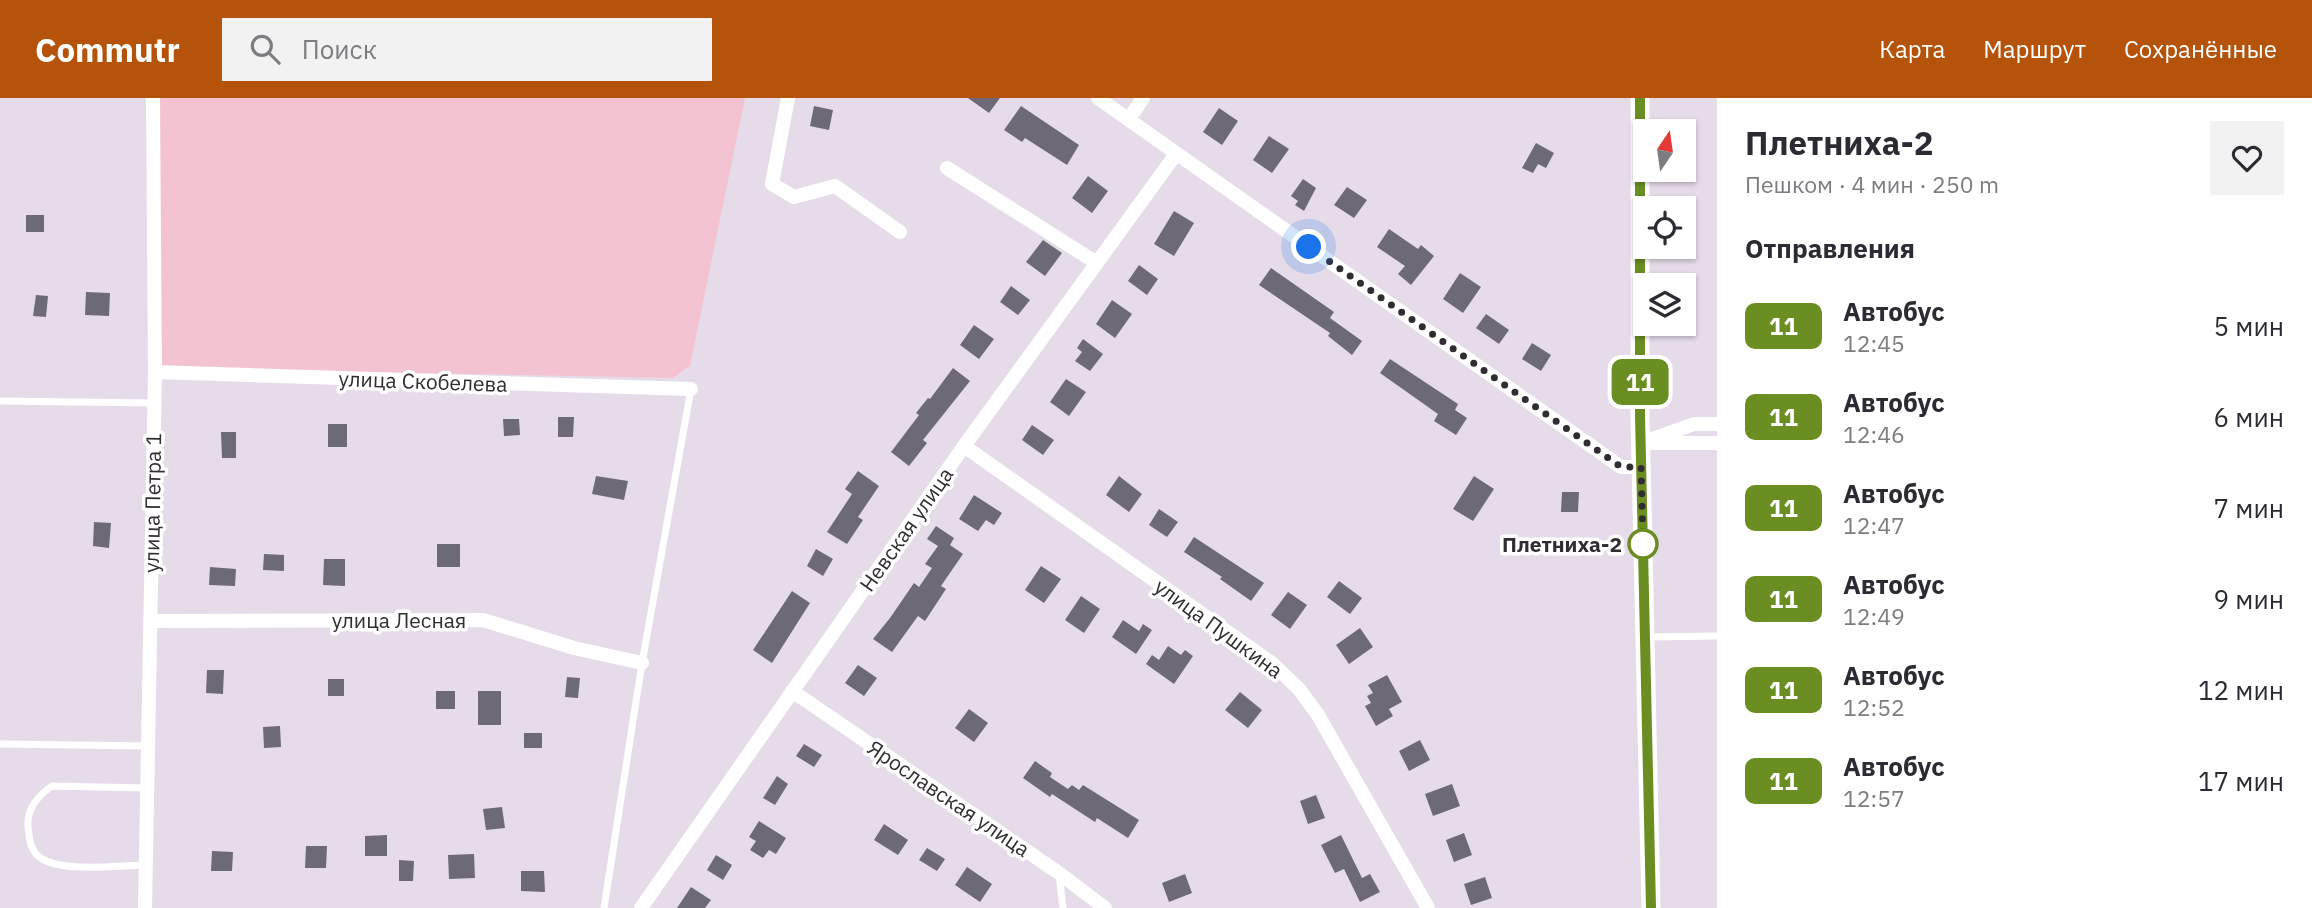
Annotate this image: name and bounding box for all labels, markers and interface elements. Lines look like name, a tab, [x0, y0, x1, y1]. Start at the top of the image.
search box	[222, 18, 712, 81]
text: Commutr	[35, 28, 180, 71]
icon: search	[246, 30, 284, 68]
text: Поиск	[302, 32, 377, 66]
text: Карта	[1879, 33, 1945, 65]
text: Маршрут	[1983, 33, 2086, 65]
text: Сохранённые	[2124, 33, 2277, 65]
north arrow	[1633, 119, 1696, 182]
map controls	[1633, 119, 1696, 336]
text: Плетниха-2	[1745, 121, 1934, 164]
button: heart	[2210, 121, 2284, 195]
text: Пешком · 4 мин · 250 m	[1745, 169, 1999, 199]
button: locate	[1633, 196, 1696, 259]
your location	[1291, 229, 1326, 264]
text: Отправления	[1745, 231, 1915, 265]
button: layers	[1633, 273, 1696, 336]
text: Автобус	[1843, 294, 1945, 328]
text: 5 мин	[2214, 309, 2284, 343]
text: 11	[1769, 310, 1798, 342]
text: 12:45	[1843, 328, 1905, 358]
line badge: 11	[1608, 359, 1672, 405]
street label: улица Скобелева	[338, 364, 508, 398]
text: 11	[1626, 366, 1654, 398]
text: Автобус	[1843, 385, 1945, 419]
text: 6 мин	[2214, 400, 2284, 434]
text: 11	[1769, 401, 1798, 433]
text: 12:46	[1843, 419, 1905, 449]
street label: улица Петра 1	[137, 433, 167, 573]
street label: Невская улица	[853, 461, 959, 597]
text: Автобус	[1843, 476, 1945, 510]
text: 7 мин	[2214, 491, 2284, 525]
text: 11	[1769, 492, 1798, 524]
text: 12:47	[1843, 510, 1905, 540]
marker: Плетниха-2	[1628, 529, 1658, 559]
place label: Плетниха-2	[1502, 530, 1622, 558]
text: Автобус	[1843, 567, 1945, 601]
street label: улица Пушкина	[1149, 572, 1289, 684]
text: 9 мин	[2214, 582, 2284, 616]
text: 11	[1769, 583, 1798, 615]
text: 12:49	[1843, 601, 1905, 631]
street label: улица Лесная	[332, 606, 466, 634]
text: Автобус	[1843, 658, 1945, 692]
text: 12 мин	[2198, 673, 2284, 707]
text: 11	[1769, 674, 1798, 706]
text: 12:52	[1843, 692, 1905, 722]
street label: Ярославская улица	[862, 733, 1036, 863]
text: Автобус	[1843, 749, 1945, 783]
text: 17 мин	[2198, 764, 2284, 798]
text: 11	[1769, 765, 1798, 797]
text: 12:57	[1843, 783, 1905, 813]

